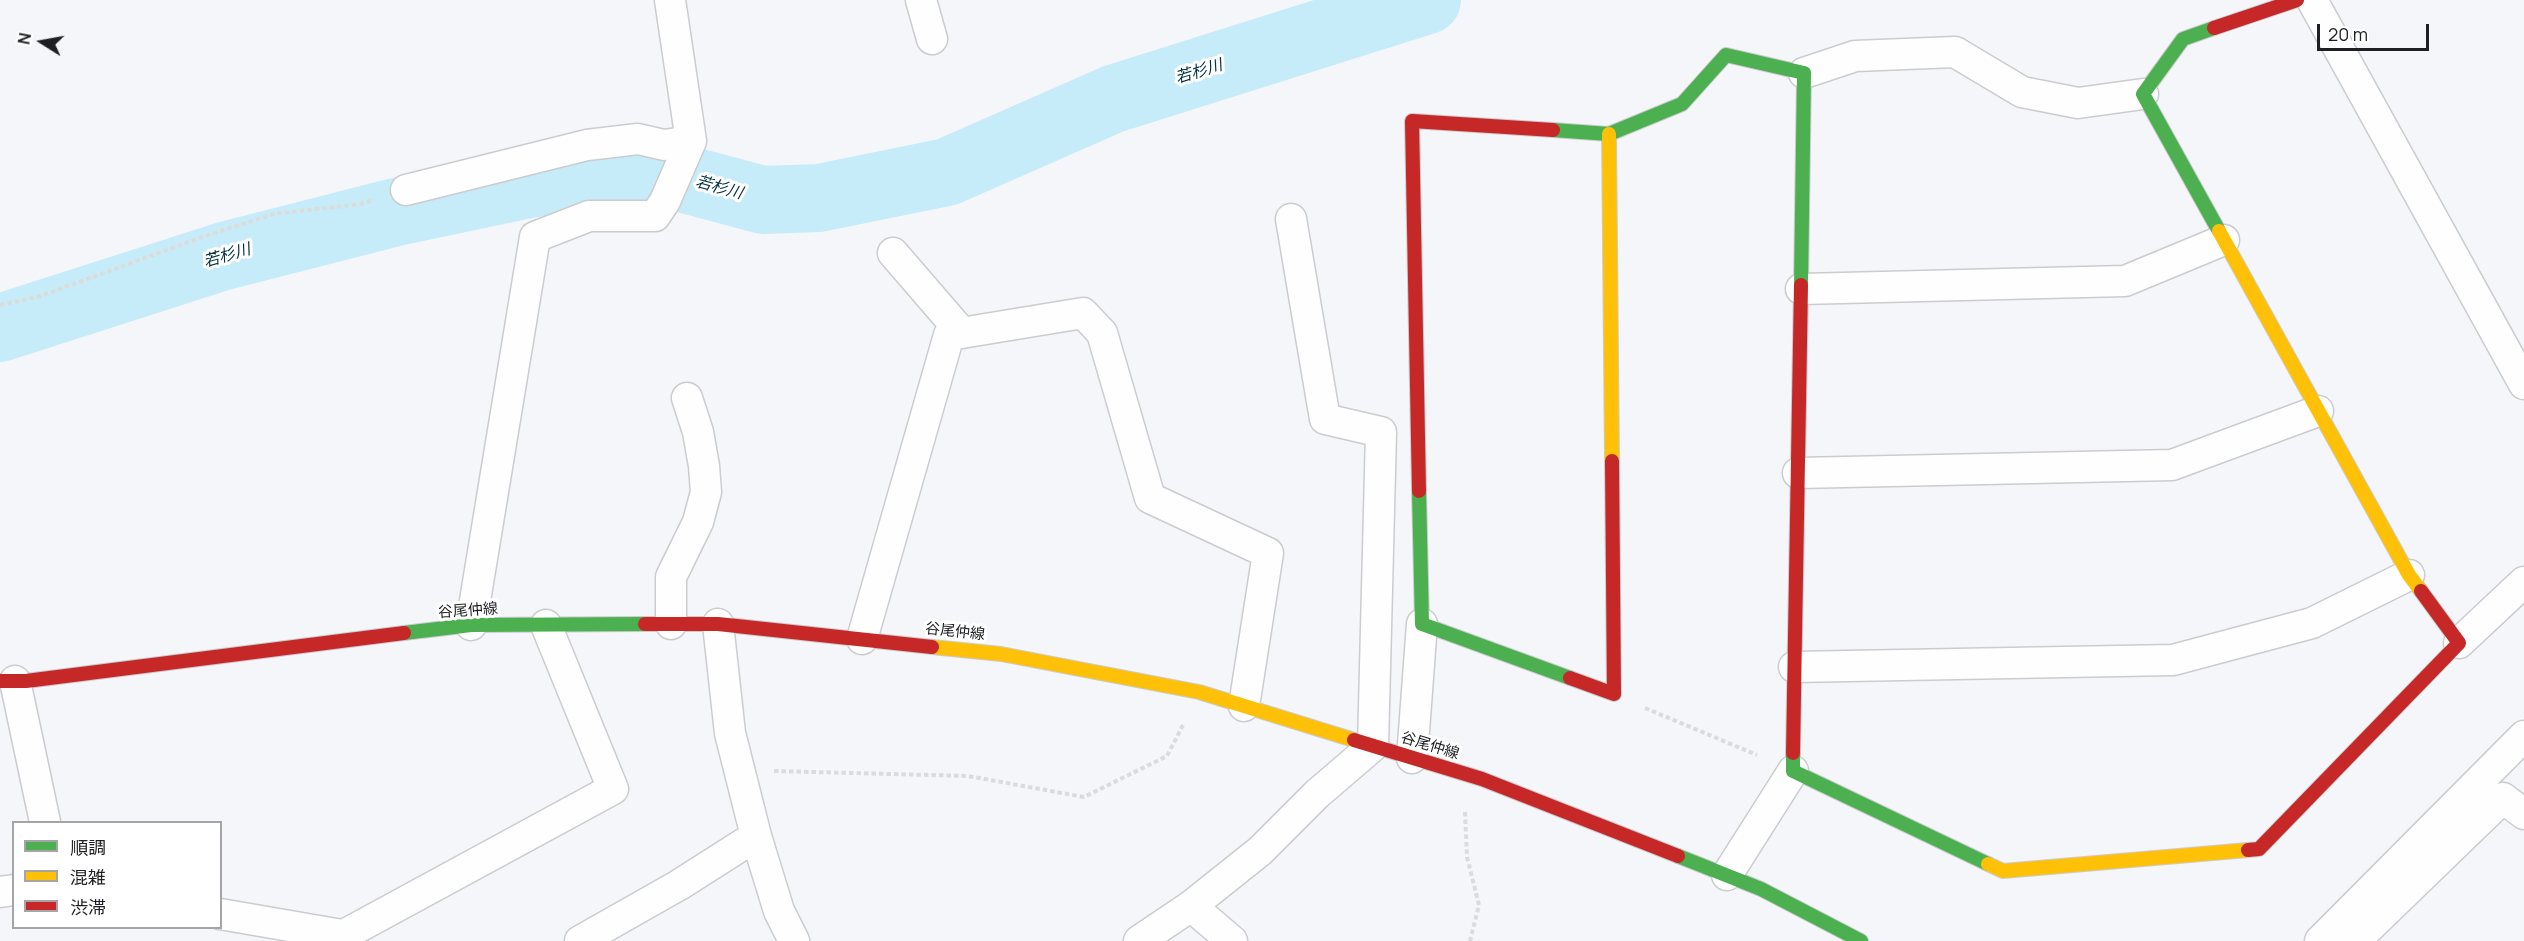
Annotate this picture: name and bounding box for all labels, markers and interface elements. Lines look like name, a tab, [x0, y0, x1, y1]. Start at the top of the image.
north arrow	[12, 12, 72, 72]
scale bar	[2320, 12, 2432, 50]
text: 20 m	[2328, 22, 2368, 46]
text: N	[12, 31, 36, 46]
water label: 若杉川	[1173, 56, 1225, 88]
water label: 若杉川	[693, 173, 745, 203]
water label: 若杉川	[201, 240, 253, 272]
street label: 谷尾仲線	[437, 600, 499, 622]
street label: 谷尾仲線	[924, 620, 986, 644]
street label: 谷尾仲線	[1399, 729, 1461, 763]
legend	[12, 821, 222, 929]
text: 順調	[70, 835, 106, 859]
text: 混雑	[70, 865, 106, 889]
text: 渋滞	[70, 895, 106, 919]

